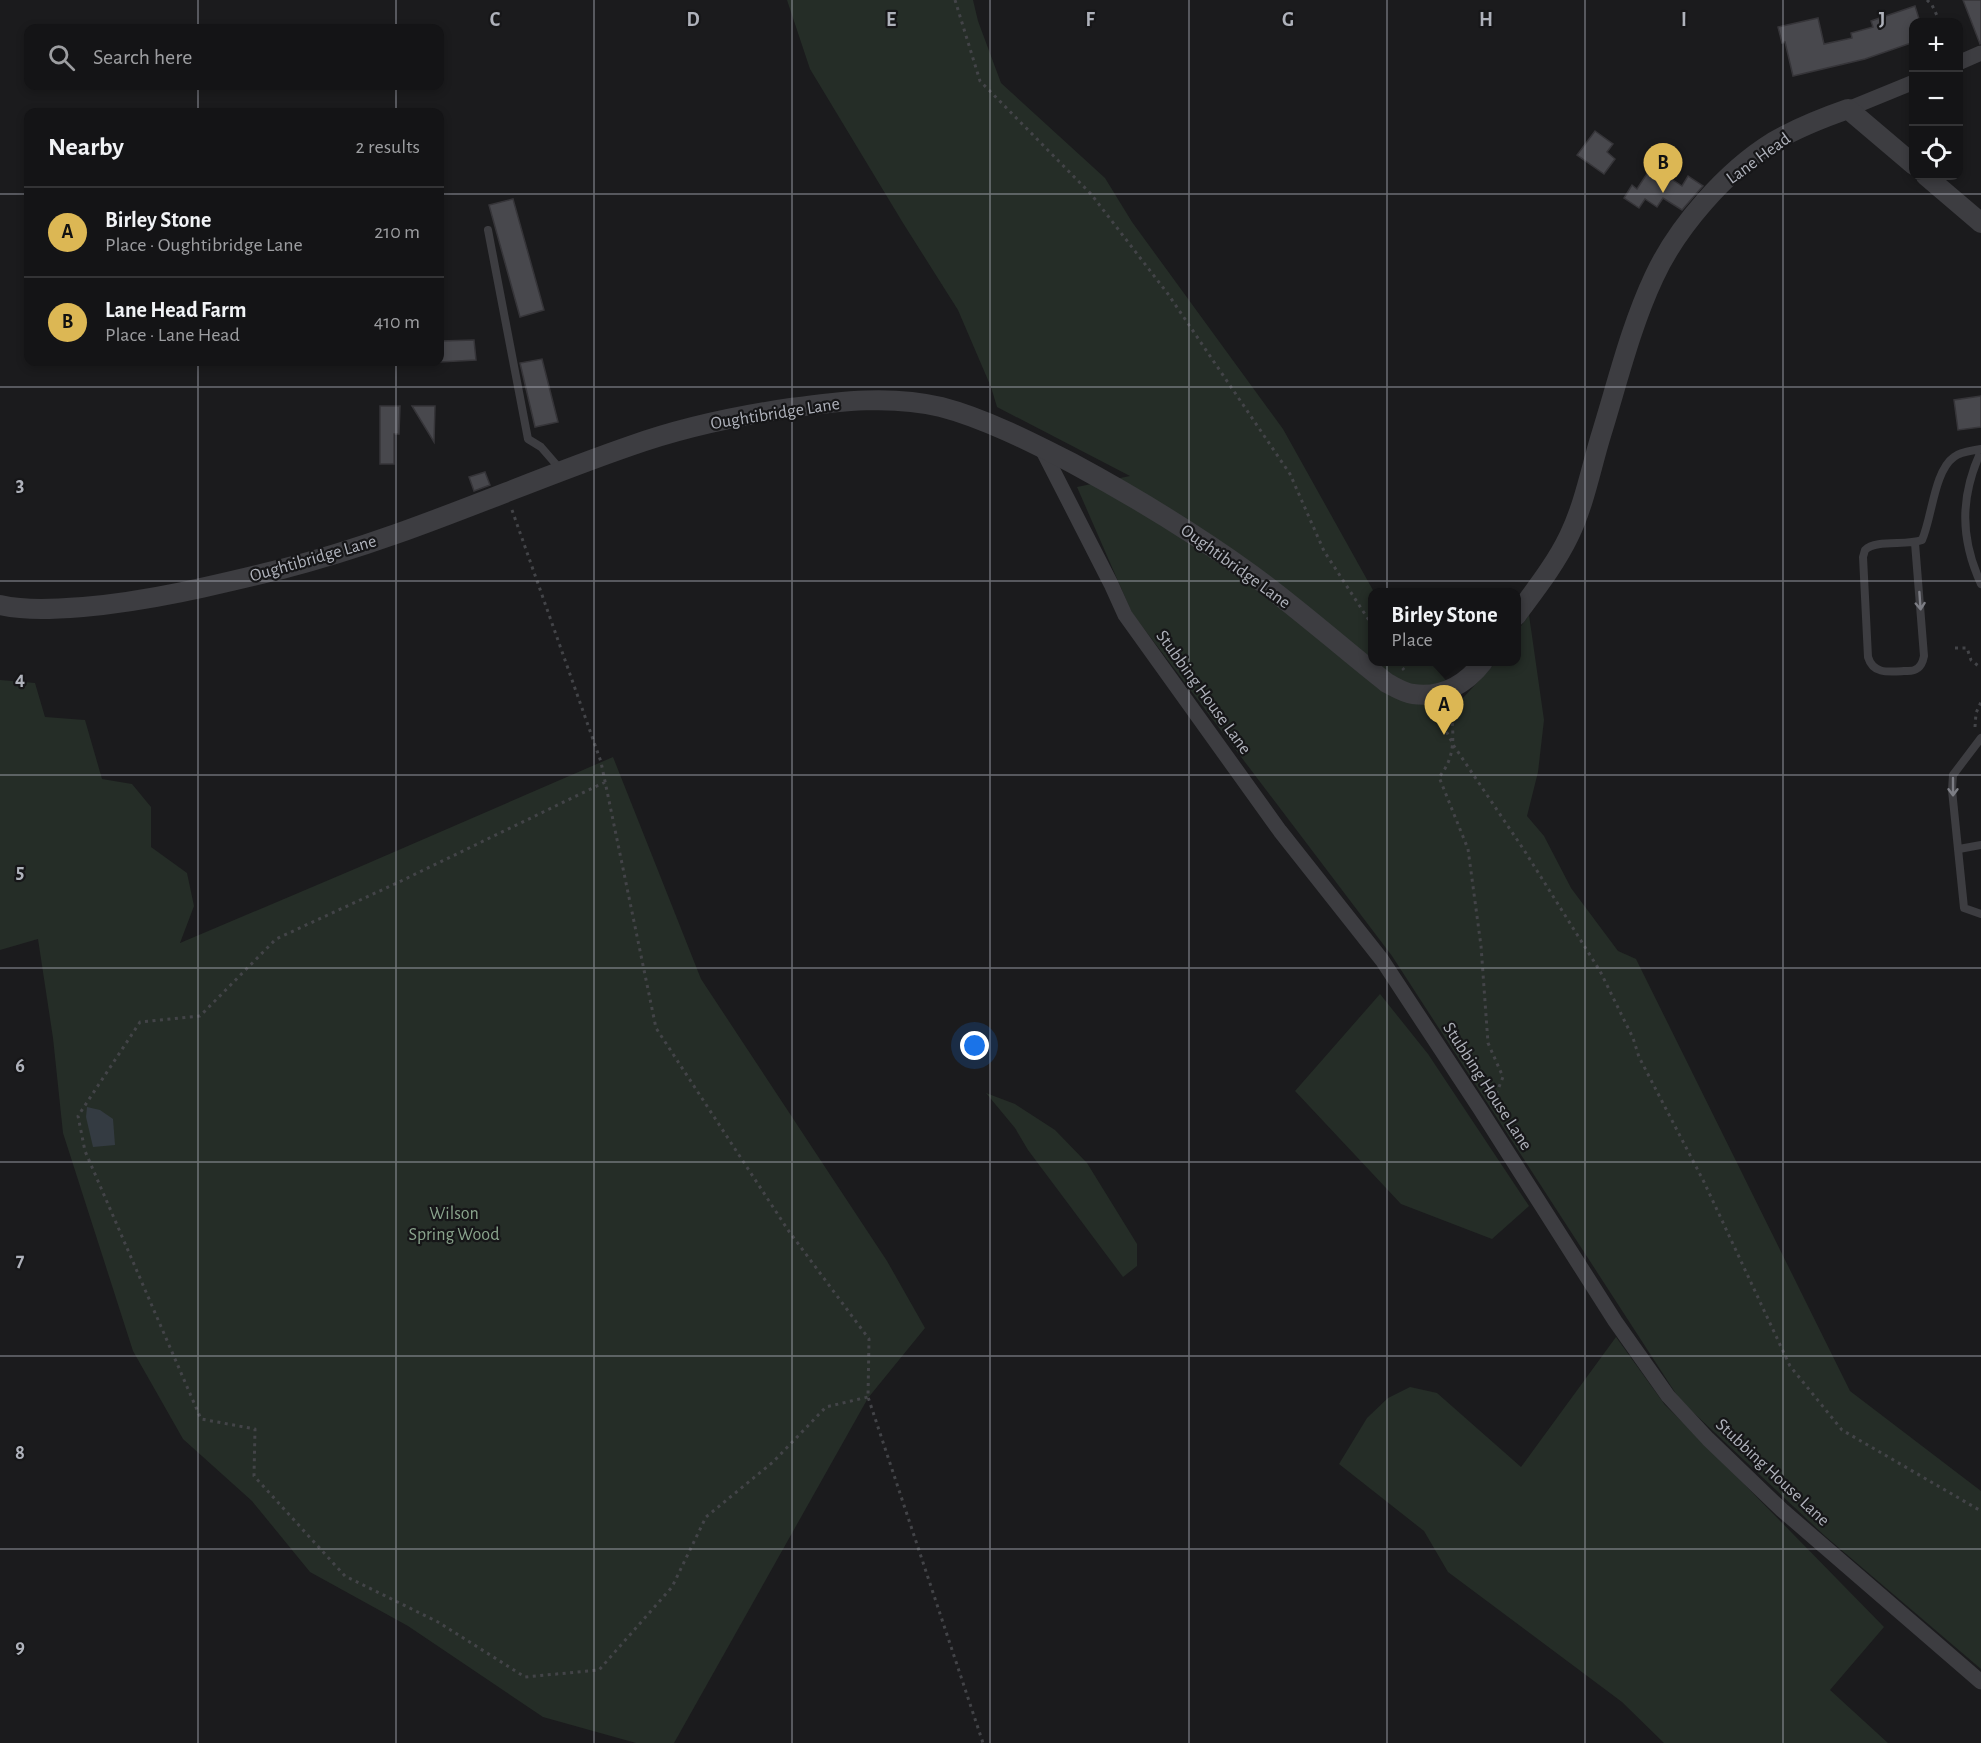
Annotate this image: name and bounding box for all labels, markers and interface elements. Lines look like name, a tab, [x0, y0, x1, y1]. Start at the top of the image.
text: C	[490, 10, 501, 30]
text: D	[686, 10, 700, 30]
text: E	[886, 10, 896, 30]
text: F	[1085, 10, 1095, 30]
text: G	[1282, 10, 1294, 30]
text: H	[1479, 10, 1493, 30]
text: I	[1681, 10, 1687, 30]
text: J	[1879, 10, 1885, 30]
map controls	[1909, 18, 1963, 180]
button: +	[1909, 18, 1963, 72]
search box	[24, 24, 444, 90]
icon: search	[45, 41, 78, 74]
text: Search here	[93, 46, 192, 68]
button: −	[1909, 72, 1963, 126]
button: locate	[1909, 126, 1963, 180]
street label: Lane Head	[1723, 130, 1794, 188]
text: Nearby	[48, 134, 124, 160]
text: 2 results	[356, 137, 420, 157]
pin: B	[1644, 144, 1682, 193]
text: Birley Stone	[105, 209, 211, 231]
text: A	[62, 222, 74, 242]
text: 210 m	[374, 222, 420, 242]
text: Place · Oughtibridge Lane	[105, 235, 303, 255]
text: Lane Head Farm	[105, 299, 246, 321]
text: B	[62, 312, 73, 332]
text: 410 m	[374, 312, 420, 332]
text: Place · Lane Head	[105, 325, 240, 345]
street label: Oughtibridge Lane	[709, 395, 841, 433]
text: 3	[16, 475, 24, 495]
street label: Oughtibridge Lane	[1177, 521, 1294, 612]
street label: Oughtibridge Lane	[248, 532, 379, 586]
popup	[1368, 588, 1521, 666]
one-way arrow	[1914, 590, 1925, 610]
text: Birley Stone	[1391, 604, 1498, 626]
street label: Stubbing House Lane	[1152, 627, 1254, 758]
text: Place	[1391, 630, 1433, 650]
text: 4	[15, 669, 25, 689]
pin: A	[1424, 686, 1464, 735]
one-way arrow	[1947, 776, 1959, 796]
text: 5	[16, 862, 24, 882]
street label: Stubbing House Lane	[1439, 1019, 1535, 1154]
your location	[960, 1031, 989, 1060]
text: 6	[15, 1056, 25, 1076]
park label: Wilson Spring Wood	[409, 1205, 499, 1244]
text: 7	[16, 1250, 25, 1270]
street label: Stubbing House Lane	[1712, 1416, 1833, 1530]
text: 8	[15, 1443, 25, 1463]
text: 9	[15, 1637, 25, 1657]

